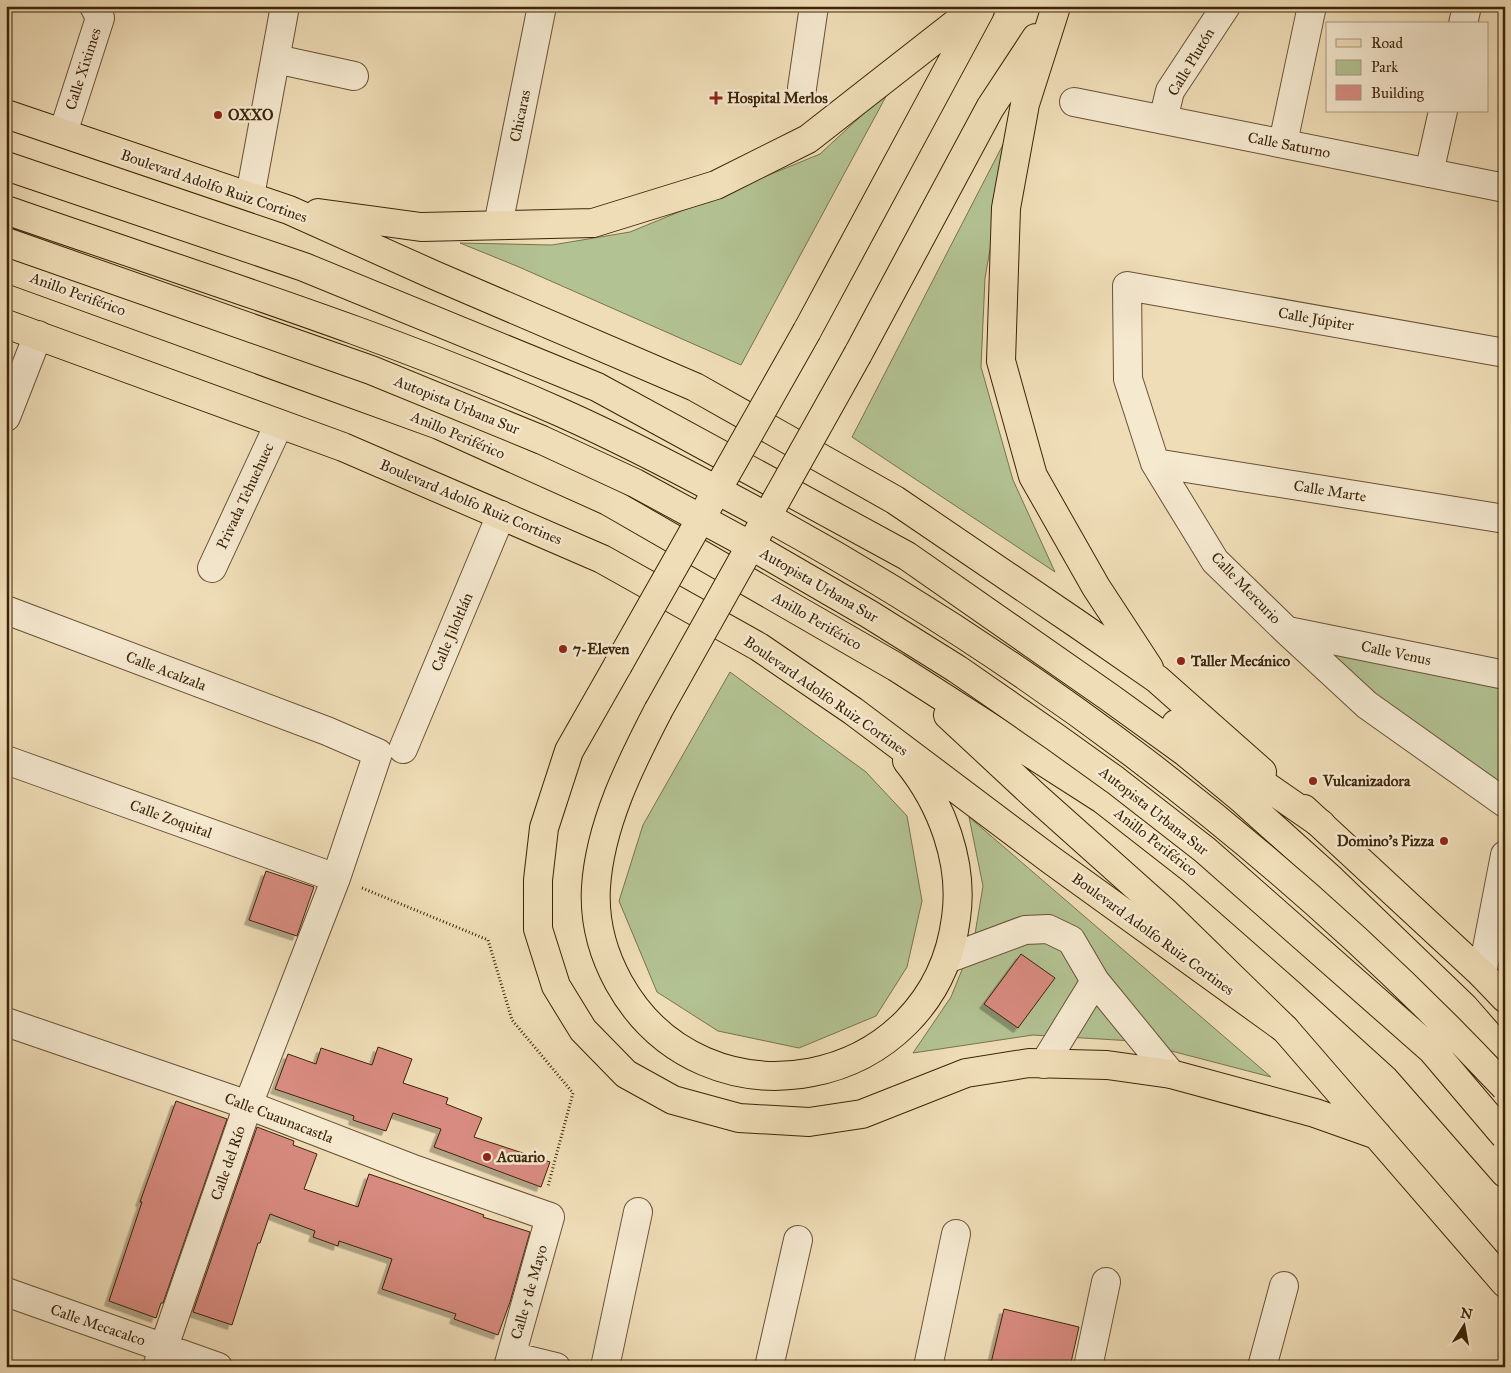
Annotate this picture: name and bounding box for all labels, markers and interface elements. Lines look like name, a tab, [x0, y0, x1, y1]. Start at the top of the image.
legend	[1326, 22, 1488, 112]
street label: Calle Plutón	[1164, 25, 1218, 99]
street label: Calle Xiximes	[61, 26, 105, 112]
text: Road	[1371, 34, 1403, 52]
text: Park	[1371, 58, 1398, 76]
text: Building	[1371, 84, 1425, 102]
street label: Chicaras	[506, 88, 534, 144]
place label: Hospital Merlos	[727, 89, 828, 108]
marker: Hospital Merlos	[709, 91, 723, 105]
place label: OXXO	[228, 106, 273, 124]
marker: OXXO	[212, 109, 224, 121]
street label: Calle Saturno	[1246, 128, 1332, 162]
street label: Boulevard Adolfo Ruiz Cortines	[118, 146, 310, 226]
street label: Anillo Periférico	[27, 268, 129, 320]
street label: Calle Júpiter	[1277, 303, 1356, 336]
street label: Autopista Urbana Sur	[391, 371, 523, 438]
street label: Anillo Periférico	[407, 407, 508, 463]
street label: Privada Tehuehuec	[212, 440, 278, 552]
street label: Boulevard Adolfo Ruiz Cortines	[377, 455, 565, 549]
street label: Calle Marte	[1292, 476, 1368, 506]
street label: Autopista Urbana Sur	[756, 543, 882, 626]
street label: Calle Mercurio	[1207, 548, 1285, 628]
street label: Anillo Periférico	[768, 588, 865, 654]
street label: Calle Jiloltlán	[427, 590, 478, 674]
street label: Boulevard Adolfo Ruiz Cortines	[741, 632, 911, 760]
street label: Calle Venus	[1359, 637, 1433, 669]
place label: 7-Eleven	[573, 640, 630, 658]
marker: 7-Eleven	[557, 643, 569, 655]
street label: Calle Acalzala	[123, 647, 209, 695]
place label: Taller Mecánico	[1190, 652, 1291, 670]
marker: Taller Mecánico	[1175, 655, 1187, 667]
street label: Autopista Urbana Sur	[1095, 762, 1212, 859]
place label: Vulcanizadora	[1322, 772, 1411, 790]
marker: Vulcanizadora	[1307, 775, 1319, 787]
street label: Calle Zoquital	[127, 796, 215, 843]
street label: Anillo Periférico	[1110, 803, 1201, 880]
place label: Domino's Pizza	[1337, 832, 1435, 850]
marker: Domino's Pizza	[1438, 835, 1450, 847]
street label: Boulevard Adolfo Ruiz Cortines	[1068, 869, 1238, 999]
street label: Calle Cuaunacastla	[222, 1089, 336, 1147]
street label: Calle del Río	[207, 1123, 249, 1203]
place label: Acuario	[496, 1148, 545, 1166]
marker: Acuario	[481, 1151, 493, 1163]
street label: Calle 5 de Mayo	[507, 1242, 551, 1341]
street label: Calle Mecacalco	[48, 1300, 148, 1350]
north arrow	[1438, 1300, 1488, 1350]
text: N	[1459, 1304, 1474, 1323]

